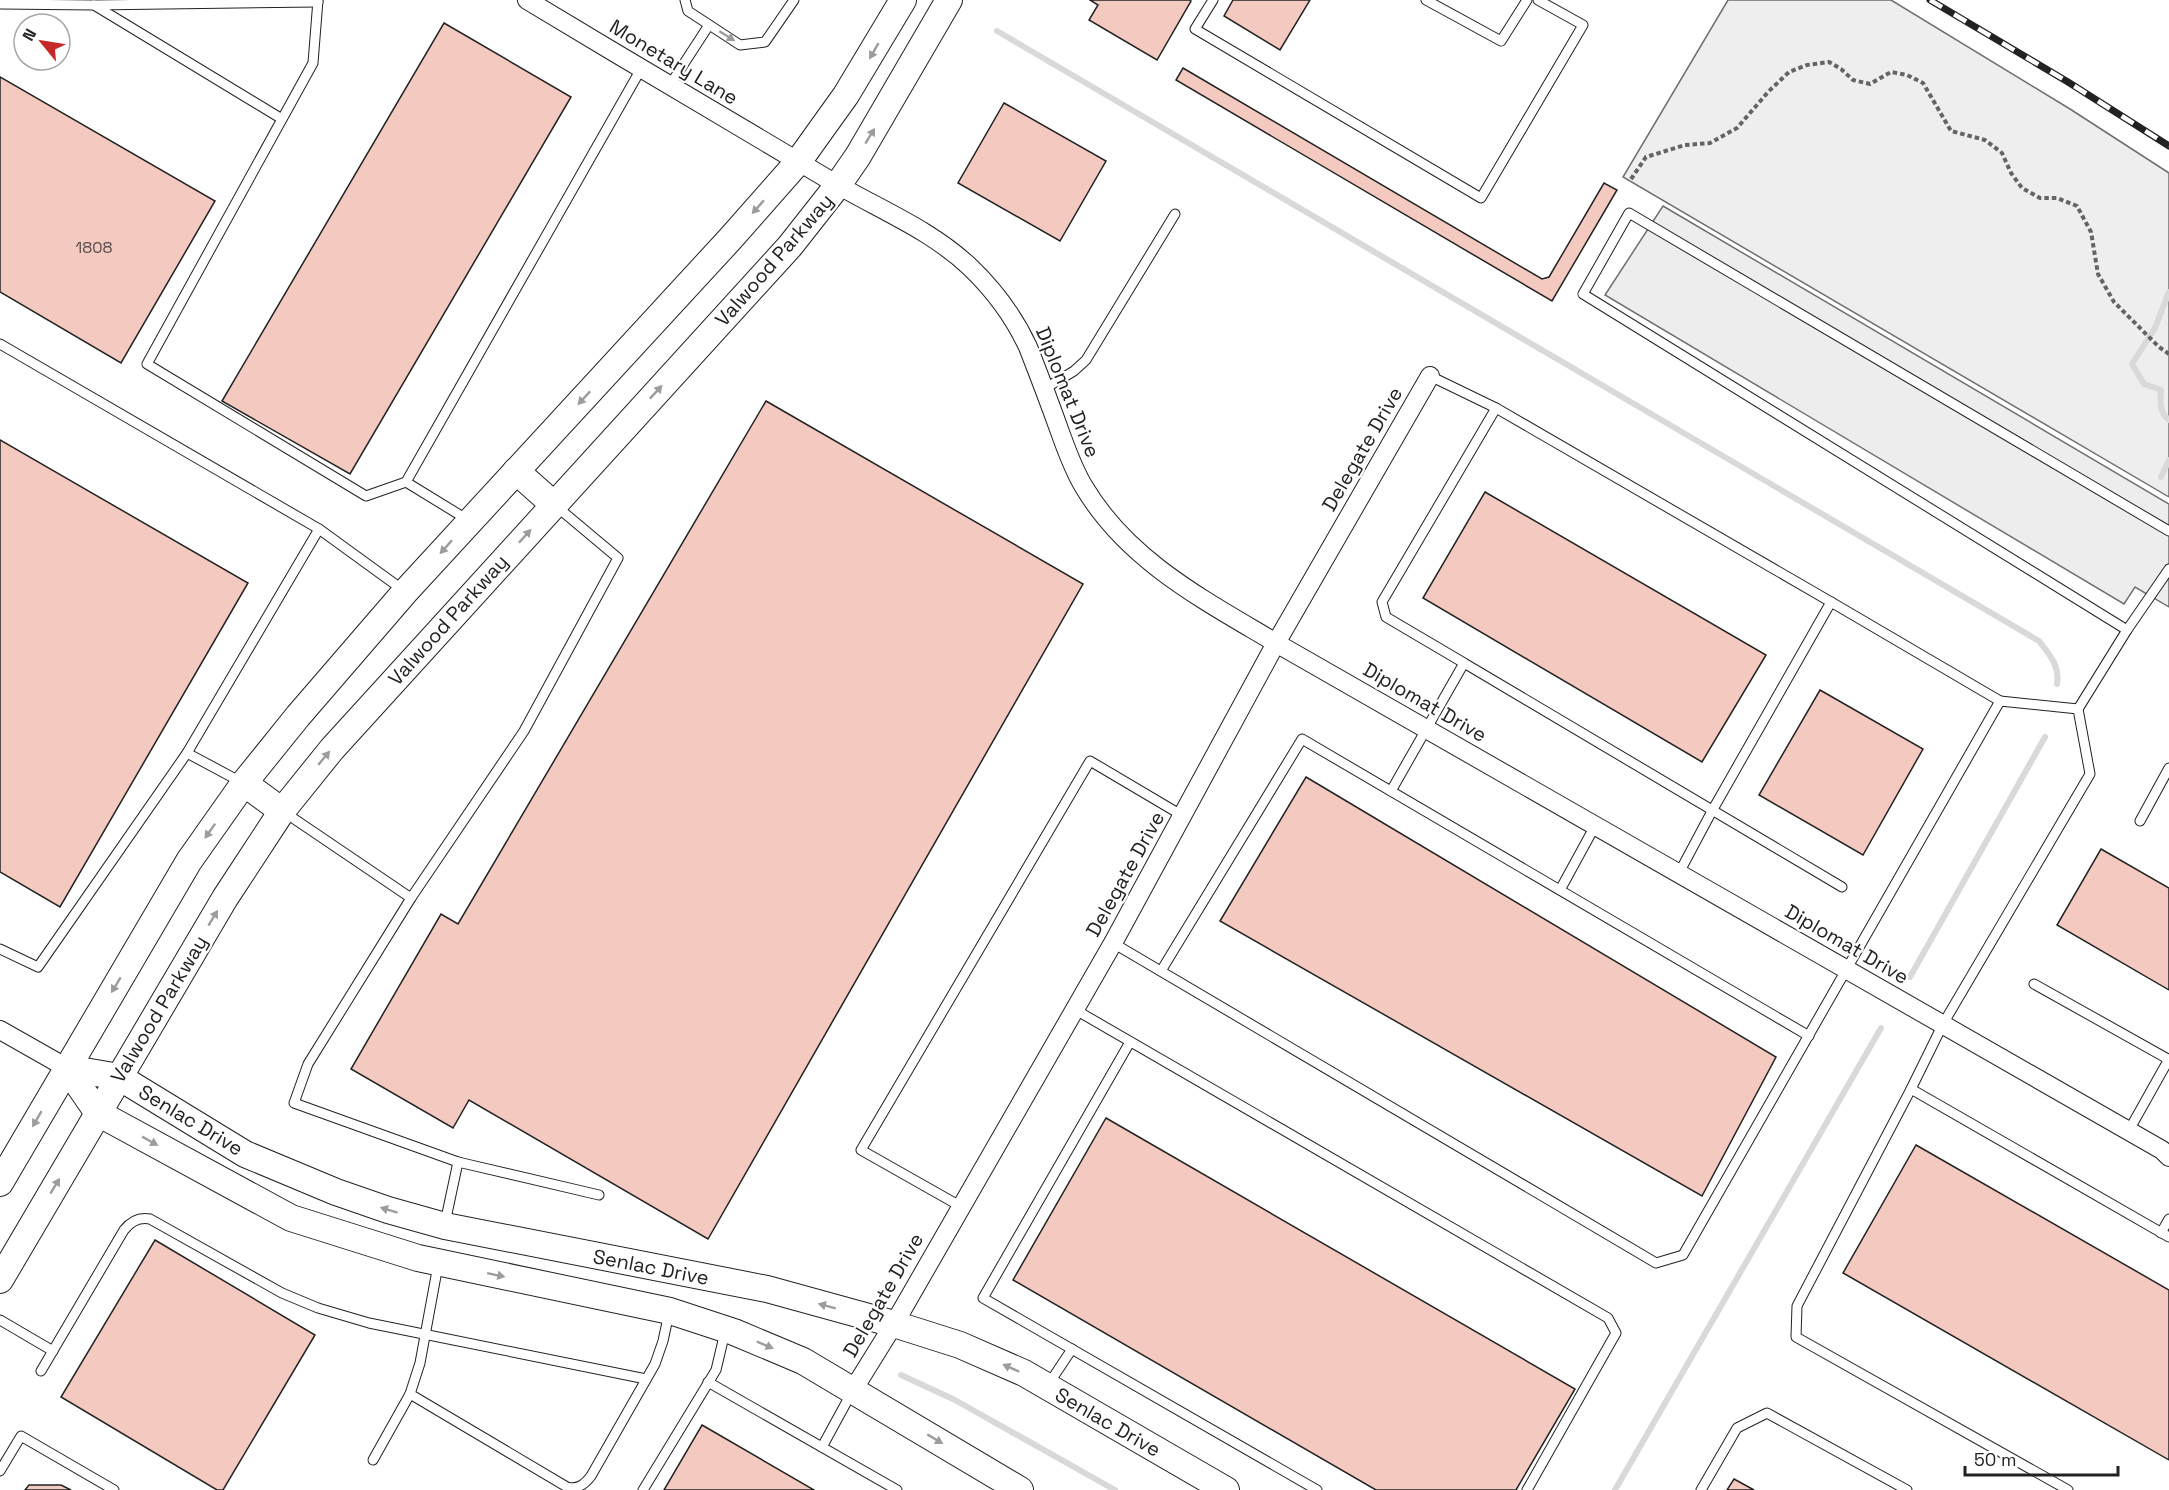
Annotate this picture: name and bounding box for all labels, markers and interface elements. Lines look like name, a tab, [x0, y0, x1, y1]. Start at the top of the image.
north arrow	[12, 12, 72, 72]
street label: Monetary Lane	[605, 13, 743, 111]
text: N	[18, 25, 41, 45]
one-way arrow	[719, 31, 735, 42]
one-way arrow	[868, 43, 879, 59]
one-way arrow	[864, 128, 875, 144]
street label: Valwood Parkway	[709, 188, 839, 332]
one-way arrow	[752, 199, 765, 214]
house number: 1808	[76, 237, 112, 258]
street label: Diplomat Drive	[1030, 323, 1106, 461]
street label: Delegate Drive	[1316, 382, 1408, 516]
one-way arrow	[649, 384, 663, 399]
one-way arrow	[577, 390, 591, 405]
one-way arrow	[518, 528, 532, 543]
one-way arrow	[439, 540, 453, 555]
street label: Valwood Parkway	[382, 549, 514, 691]
street label: Diplomat Drive	[1358, 656, 1492, 748]
one-way arrow	[317, 751, 330, 766]
street label: Delegate Drive	[1080, 807, 1170, 941]
one-way arrow	[205, 823, 216, 839]
street label: Diplomat Drive	[1780, 898, 1914, 990]
one-way arrow	[207, 910, 218, 926]
street label: Valwood Parkway	[105, 930, 213, 1088]
one-way arrow	[110, 977, 121, 993]
street label: Senlac Drive	[134, 1079, 248, 1161]
one-way arrow	[32, 1111, 43, 1127]
one-way arrow	[141, 1136, 158, 1146]
one-way arrow	[50, 1177, 60, 1194]
one-way arrow	[380, 1205, 398, 1214]
street label: Delegate Drive	[837, 1228, 929, 1362]
street label: Senlac Drive	[591, 1243, 711, 1291]
one-way arrow	[486, 1271, 505, 1281]
one-way arrow	[818, 1300, 836, 1310]
one-way arrow	[756, 1341, 774, 1350]
one-way arrow	[1003, 1363, 1020, 1372]
street label: Senlac Drive	[1051, 1381, 1165, 1463]
one-way arrow	[927, 1434, 943, 1445]
scale bar	[1965, 1439, 2118, 1477]
text: 50 m	[1974, 1448, 2016, 1471]

